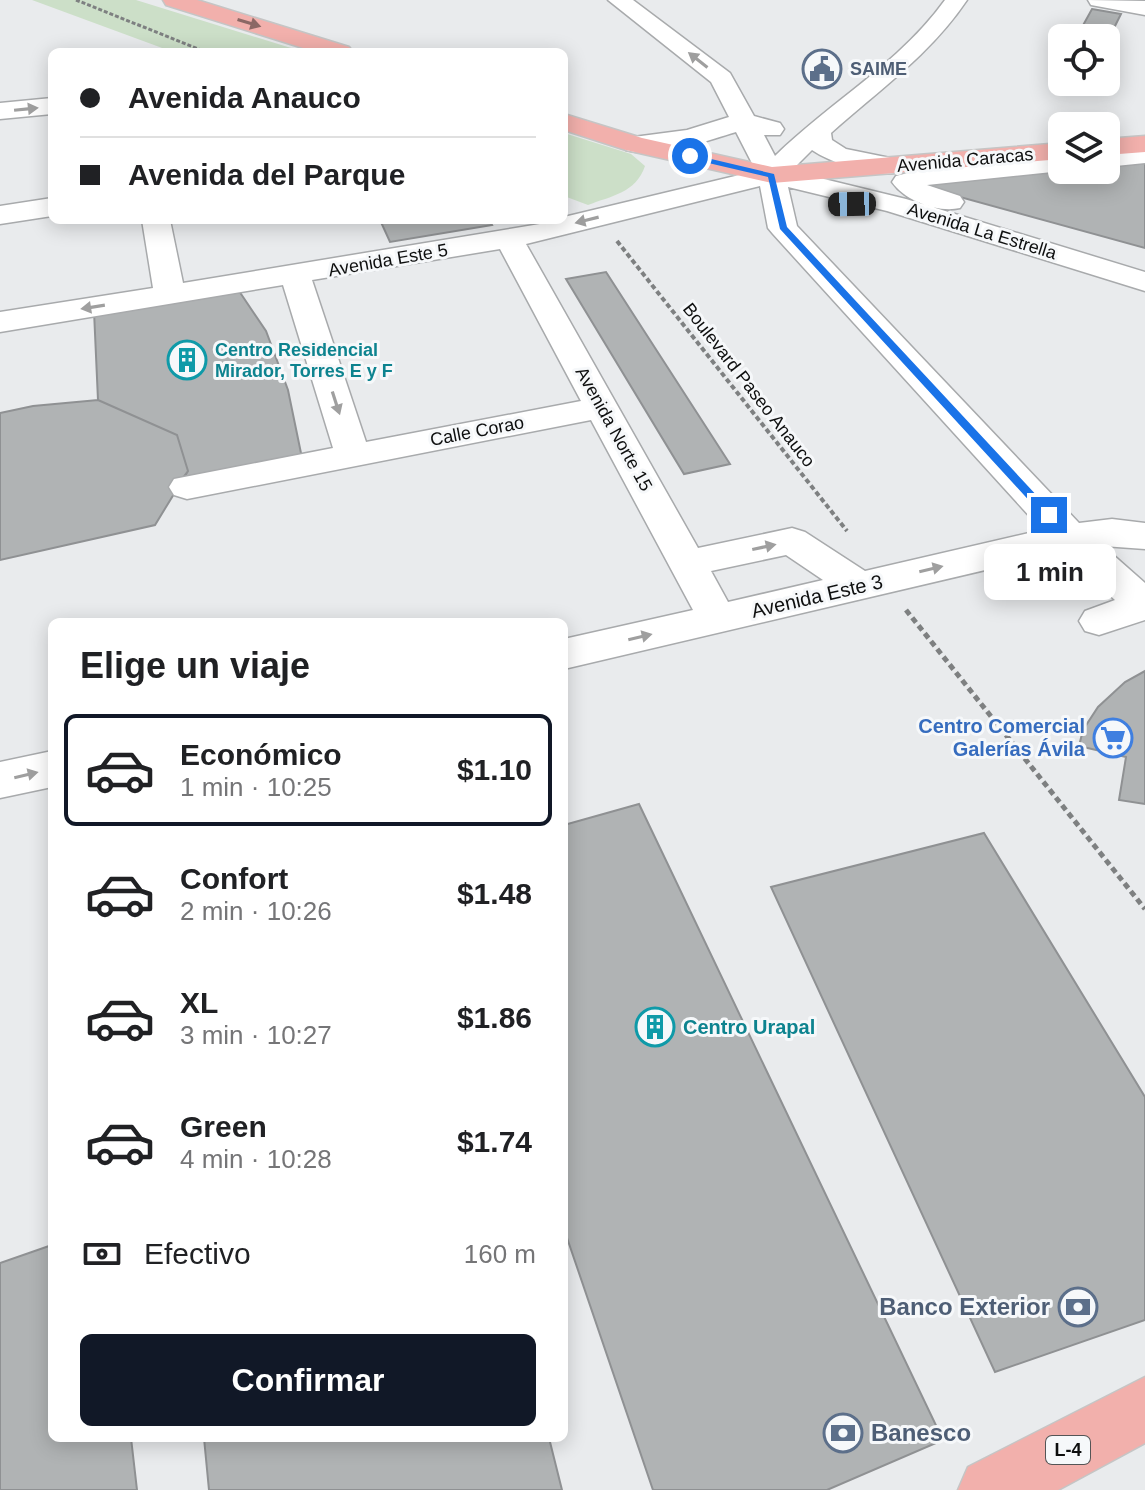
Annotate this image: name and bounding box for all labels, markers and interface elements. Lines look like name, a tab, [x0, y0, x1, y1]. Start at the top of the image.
one-way arrow	[237, 17, 261, 30]
map controls	[1048, 24, 1120, 184]
button: locate	[1048, 24, 1120, 96]
public building icon: SAIME	[801, 48, 843, 90]
one-way arrow	[688, 53, 708, 69]
place label: SAIME	[850, 59, 907, 79]
text: Avenida Anauco	[128, 81, 361, 114]
one-way arrow	[14, 102, 39, 115]
button: layers	[1048, 112, 1120, 184]
route start	[672, 138, 708, 174]
street label: Avenida Caracas	[896, 144, 1034, 176]
text: Avenida del Parque	[128, 158, 405, 191]
car	[828, 192, 876, 216]
street label: Avenida La Estrella	[905, 199, 1060, 263]
one-way arrow	[574, 215, 599, 227]
street label: Avenida Este 5	[327, 240, 449, 280]
street label: Boulevard Paseo Anauco	[679, 299, 819, 471]
one-way arrow	[80, 301, 105, 314]
building icon: Centro Residencial Mirador, Torres E y F	[166, 339, 208, 381]
place label: Centro Residencial Mirador, Torres E y F	[215, 340, 393, 381]
street label: Avenida Norte 15	[572, 363, 656, 495]
one-way arrow	[330, 391, 343, 415]
street label: Calle Corao	[428, 412, 526, 450]
route end	[1031, 497, 1067, 533]
one-way arrow	[752, 540, 777, 553]
callout: 1 min	[983, 543, 1115, 599]
text: 1 min	[1016, 557, 1084, 587]
one-way arrow	[918, 563, 943, 575]
street label: Avenida Este 3	[749, 570, 885, 622]
one-way arrow	[628, 630, 653, 643]
text: Elige un viaje	[80, 645, 310, 686]
place label: Centro Comercial Galerías Ávila	[918, 715, 1086, 760]
supermarket icon: Centro Comercial Galerías Ávila	[1092, 717, 1134, 759]
icon: car	[84, 734, 156, 806]
text: Económico	[180, 738, 342, 771]
text: $1.10	[457, 753, 532, 786]
one-way arrow	[14, 768, 39, 780]
text: 1 min · 10:25	[180, 772, 332, 802]
icon: car	[84, 858, 156, 930]
text: Confort	[180, 862, 288, 895]
text: $1.48	[457, 877, 532, 910]
text: 2 min · 10:26	[180, 896, 332, 926]
icon: car	[84, 982, 156, 1054]
text: XL	[180, 986, 218, 1019]
text: $1.86	[457, 1001, 532, 1034]
building icon: Centro Urapal	[634, 1006, 676, 1048]
place label: Centro Urapal	[683, 1016, 815, 1038]
text: 3 min · 10:27	[180, 1020, 332, 1050]
icon: car	[84, 1106, 156, 1178]
text: Green	[180, 1110, 267, 1143]
text: $1.74	[457, 1125, 532, 1158]
text: 4 min · 10:28	[180, 1144, 332, 1174]
icon: cash	[80, 1232, 124, 1276]
text: Efectivo	[144, 1237, 251, 1270]
text: 160 m	[464, 1239, 536, 1269]
bank icon: Banco Exterior	[1057, 1286, 1099, 1328]
place label: Banco Exterior	[879, 1293, 1050, 1320]
button: Confirmar	[80, 1334, 536, 1426]
bank icon: Banesco	[822, 1412, 864, 1454]
place label: Banesco	[871, 1419, 971, 1446]
road number: L-4	[1046, 1436, 1090, 1464]

